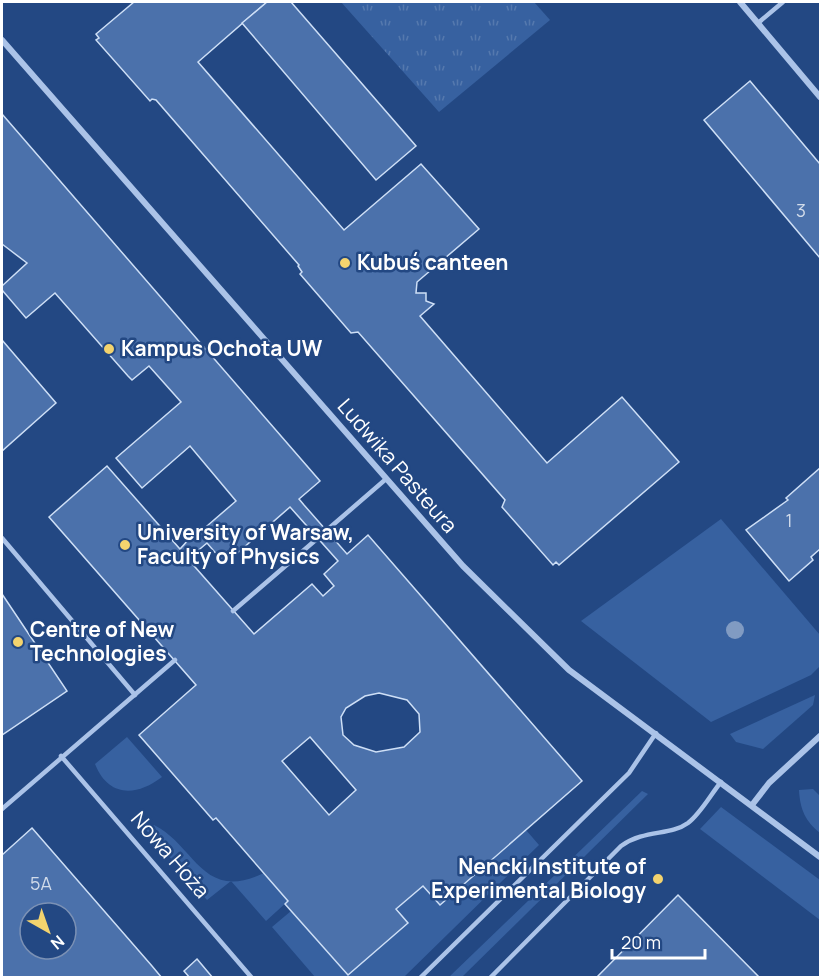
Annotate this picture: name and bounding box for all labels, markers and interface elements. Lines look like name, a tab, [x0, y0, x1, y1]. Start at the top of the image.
house number: 3	[796, 198, 806, 222]
place label: Kubuś canteen	[357, 248, 508, 276]
marker: Kubuś canteen	[338, 256, 352, 270]
place label: Kampus Ochota UW	[121, 334, 323, 362]
marker: Kampus Ochota UW	[102, 342, 116, 356]
street label: Ludwika Pasteura	[332, 392, 464, 538]
house number: 1	[785, 508, 793, 532]
place label: University of Warsaw, Faculty of Physics	[137, 518, 354, 570]
marker: University of Warsaw, Faculty of Physics	[118, 538, 132, 552]
place label: Centre of New Technologies	[30, 615, 174, 667]
marker: Centre of New Technologies	[11, 635, 25, 649]
street label: Nowa Hoża	[125, 805, 216, 904]
place label: Nencki Institute of Experimental Biology	[431, 852, 646, 904]
house number: 5A	[30, 871, 52, 895]
marker: Nencki Institute of Experimental Biology	[651, 872, 665, 886]
north arrow	[18, 901, 78, 961]
scale bar	[612, 922, 705, 960]
text: N	[46, 930, 69, 955]
text: 20 m	[621, 930, 661, 954]

